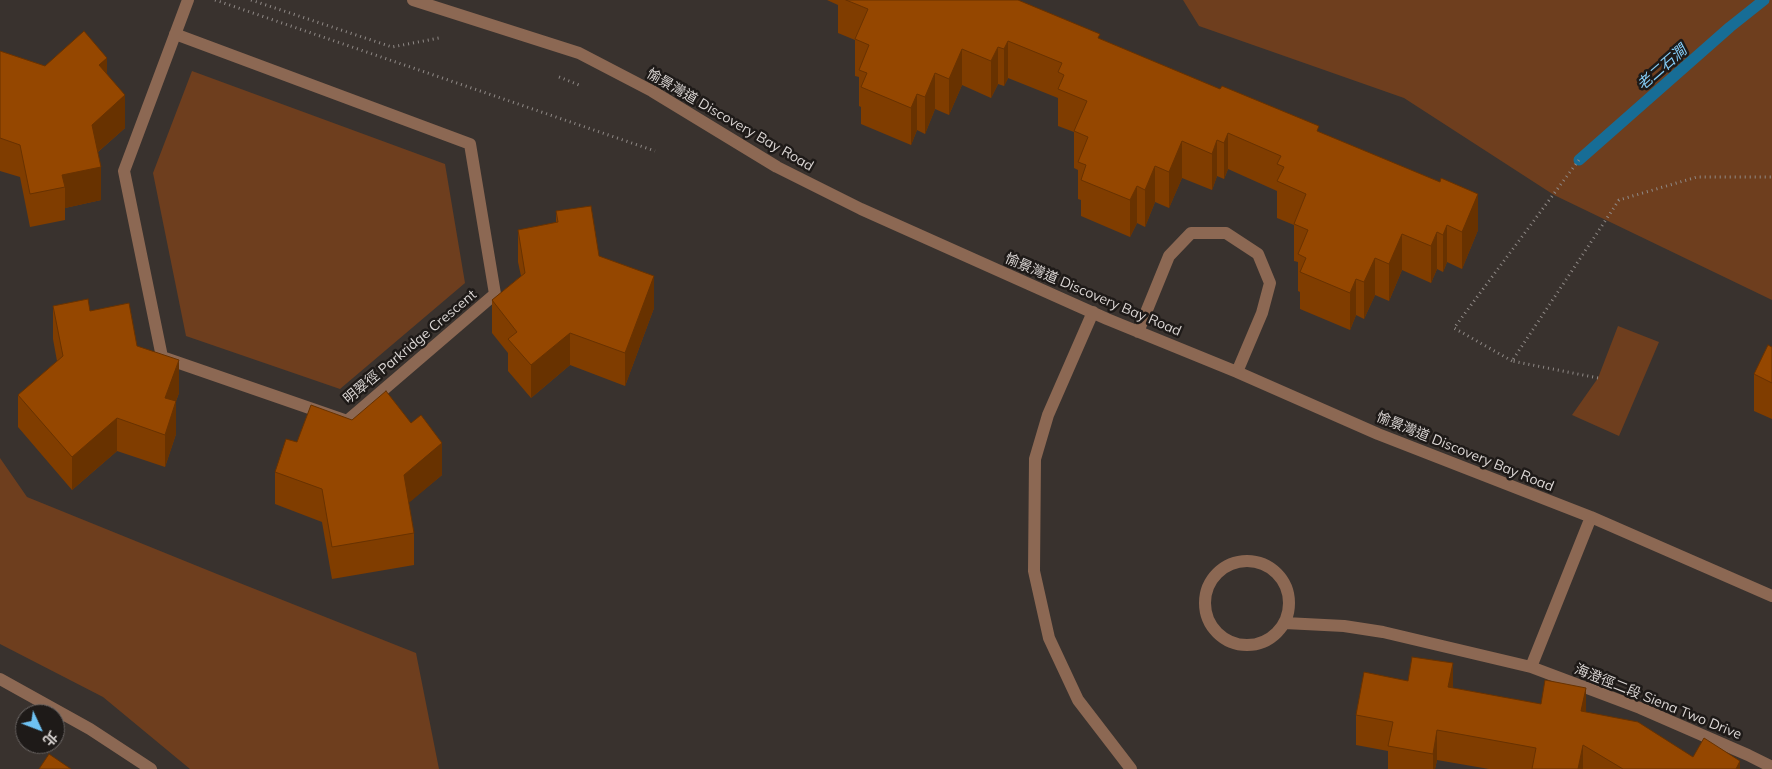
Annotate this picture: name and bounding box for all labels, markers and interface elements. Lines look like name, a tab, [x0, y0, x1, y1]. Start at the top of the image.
water label: 老二石澗	[1633, 42, 1691, 94]
street label: 愉景灣道 Discovery Bay Road	[644, 65, 816, 175]
street label: 愉景灣道 Discovery Bay Road	[1002, 250, 1184, 340]
street label: 明翠徑 Parkridge Crescent	[340, 286, 480, 408]
street label: 愉景灣道 Discovery Bay Road	[1374, 409, 1556, 495]
street label: 海澄徑二段 Siena Two Drive	[1572, 661, 1744, 743]
north arrow	[15, 704, 65, 754]
text: 北	[39, 727, 62, 750]

